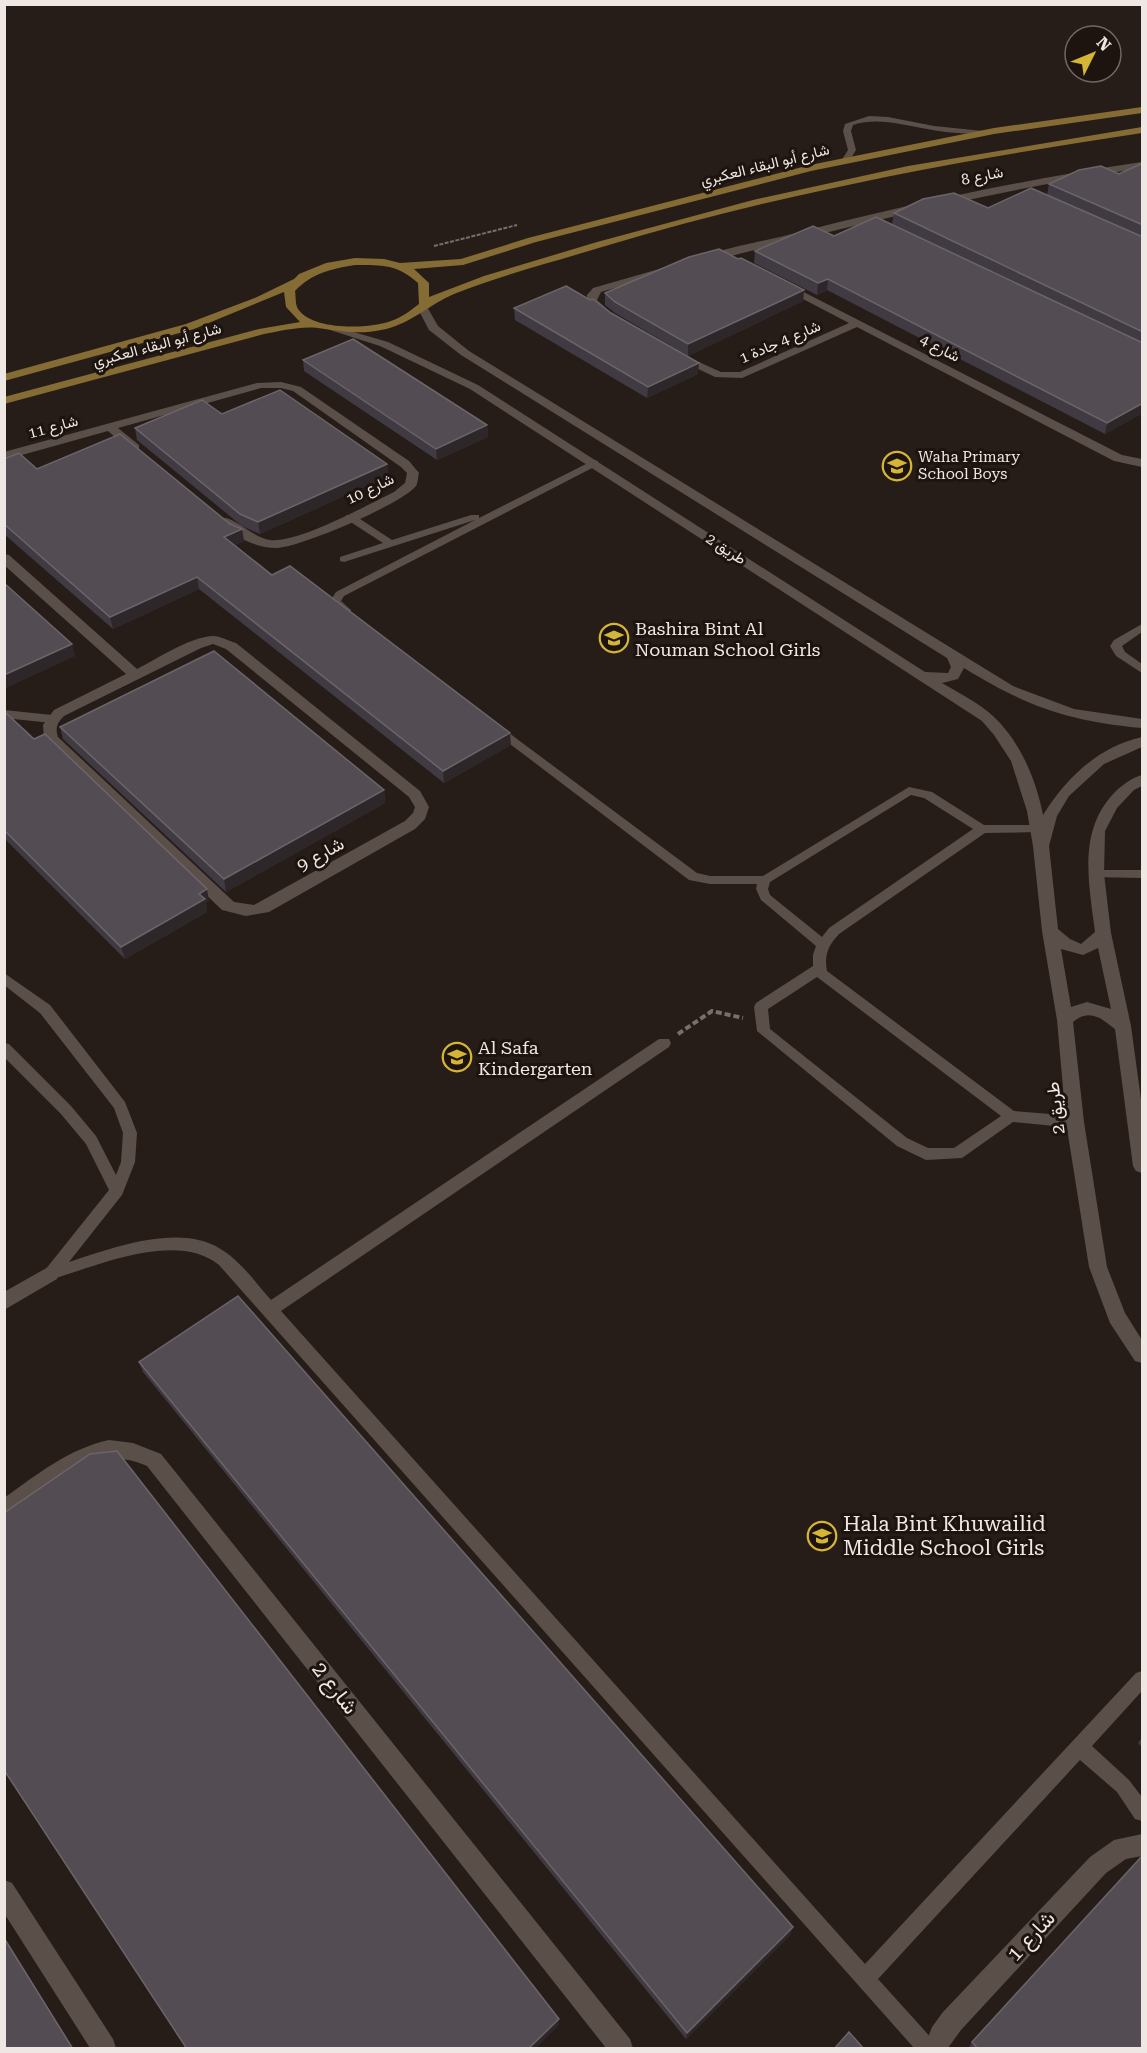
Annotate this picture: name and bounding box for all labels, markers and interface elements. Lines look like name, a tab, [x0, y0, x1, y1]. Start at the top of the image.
north arrow	[1063, 24, 1123, 84]
text: N	[1092, 33, 1115, 55]
street label: شارع أبو البقاء العكبري	[699, 140, 832, 194]
street label: شارع 8	[959, 163, 1005, 191]
street label: شارع 4 جادة 1	[737, 317, 824, 369]
street label: شارع أبو البقاء العكبري	[91, 319, 224, 375]
street label: شارع 4	[916, 330, 963, 367]
street label: شارع 11	[26, 412, 81, 444]
place label: Waha Primary School Boys	[918, 448, 1020, 483]
school or university icon: Waha Primary School Boys	[881, 450, 913, 482]
street label: شارع 10	[343, 470, 398, 510]
street label: طريق 2	[702, 529, 750, 569]
place label: Bashira Bint Al Nouman School Girls	[635, 618, 820, 660]
school or university icon: Bashira Bint Al Nouman School Girls	[598, 622, 630, 654]
street label: شارع 9	[293, 832, 348, 877]
place label: Al Safa Kindergarten	[478, 1037, 593, 1079]
school or university icon: Al Safa Kindergarten	[441, 1041, 473, 1073]
street label: طريق 2	[1041, 1080, 1070, 1135]
place label: Hala Bint Khuwailid Middle School Girls	[843, 1512, 1046, 1560]
school or university icon: Hala Bint Khuwailid Middle School Girls	[806, 1520, 838, 1552]
street label: شارع 2	[306, 1657, 363, 1720]
street label: شارع 1	[1002, 1906, 1061, 1967]

